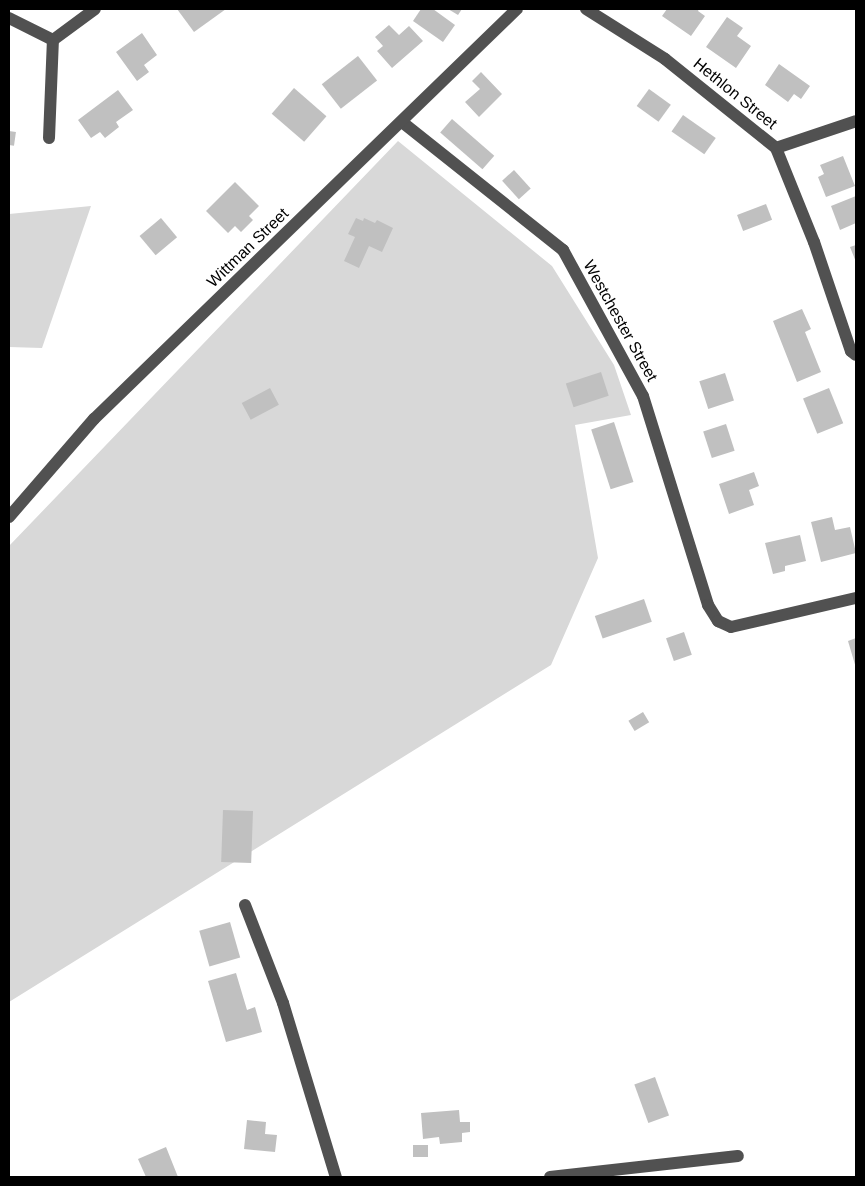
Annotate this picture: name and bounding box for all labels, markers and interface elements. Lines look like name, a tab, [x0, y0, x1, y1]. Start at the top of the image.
street label: Hethlon Street	[689, 54, 781, 134]
street label: Wittman Street	[203, 204, 293, 292]
street label: Westchester Street	[579, 257, 661, 385]

